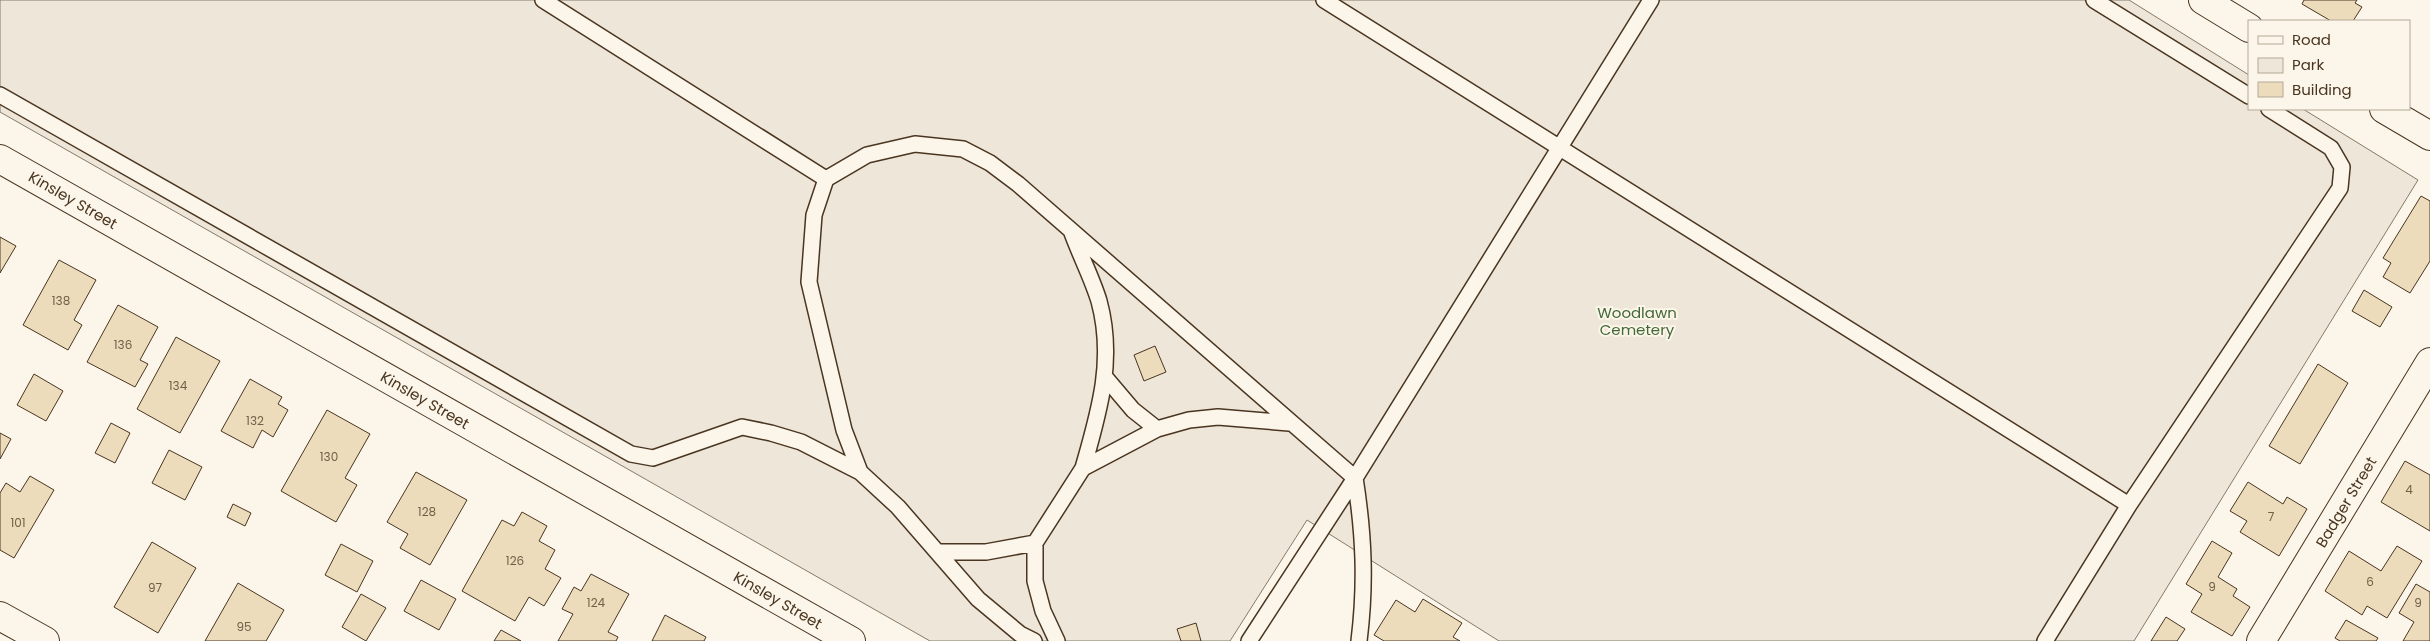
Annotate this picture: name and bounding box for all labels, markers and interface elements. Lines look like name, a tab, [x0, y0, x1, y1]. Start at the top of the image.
legend	[2248, 20, 2410, 110]
text: Road	[2292, 29, 2331, 50]
text: Park	[2292, 54, 2324, 75]
text: Building	[2292, 79, 2352, 100]
street label: Kinsley Street	[25, 166, 121, 234]
house number: 138	[52, 292, 70, 309]
park label: Woodlawn Cemetery	[1597, 302, 1677, 340]
house number: 136	[114, 336, 132, 353]
street label: Kinsley Street	[377, 366, 473, 434]
house number: 134	[169, 377, 188, 394]
house number: 132	[246, 412, 264, 429]
house number: 130	[320, 448, 338, 465]
street label: Badger Street	[2311, 453, 2381, 551]
house number: 4	[2405, 481, 2413, 498]
house number: 128	[418, 503, 436, 520]
house number: 7	[2268, 508, 2275, 525]
house number: 101	[10, 514, 26, 531]
house number: 126	[506, 552, 524, 569]
street label: Kinsley Street	[730, 566, 826, 634]
house number: 6	[2366, 573, 2374, 590]
house number: 9	[2208, 578, 2216, 595]
house number: 97	[148, 579, 162, 596]
house number: 124	[587, 594, 606, 611]
house number: 9	[2414, 594, 2422, 611]
house number: 95	[236, 618, 252, 635]

